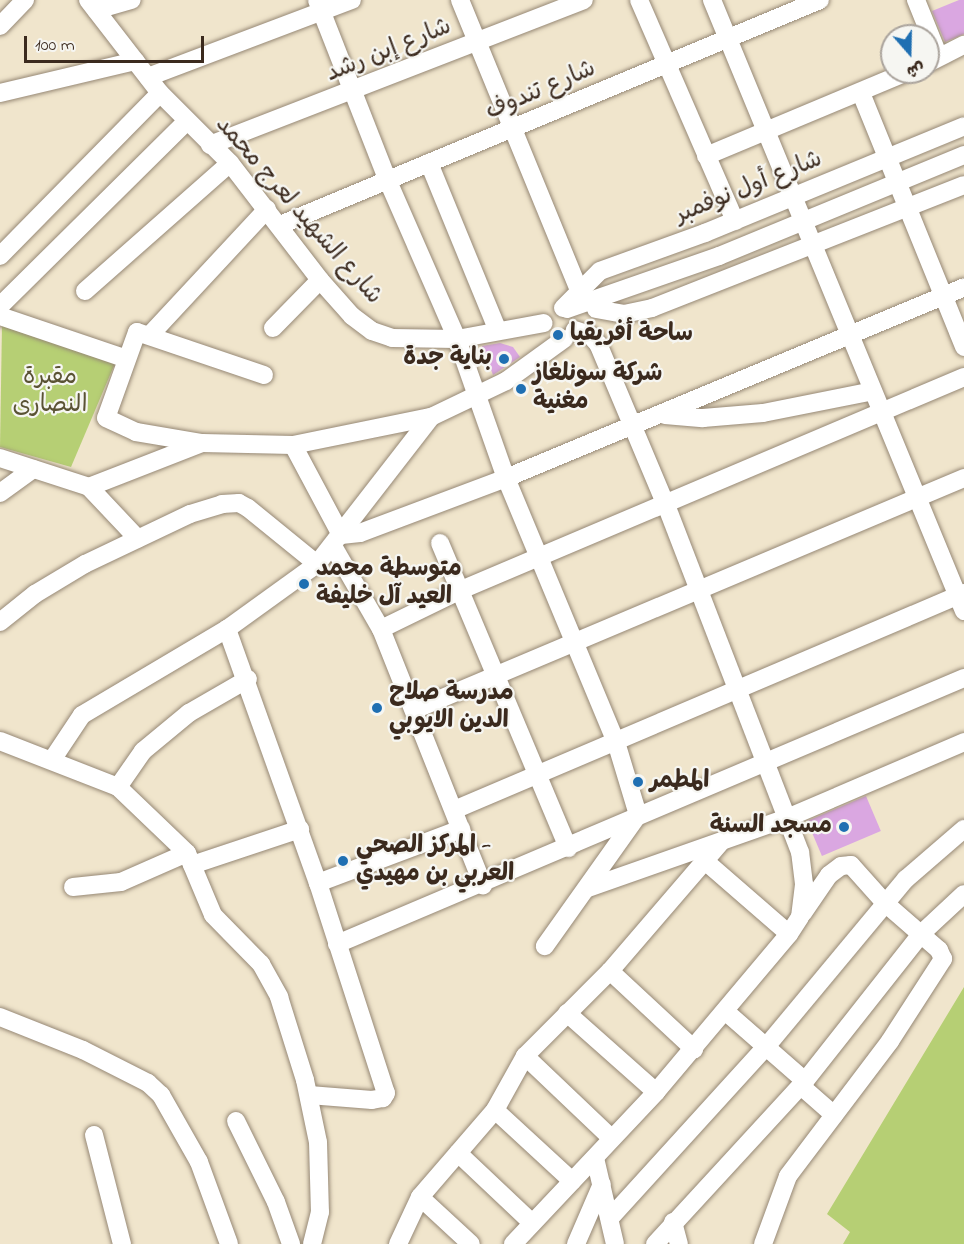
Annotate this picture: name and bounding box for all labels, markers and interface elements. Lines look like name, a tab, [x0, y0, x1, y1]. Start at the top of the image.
street label: شارع إبن رشد	[322, 13, 456, 89]
scale bar	[27, 24, 207, 62]
north arrow	[880, 24, 940, 84]
text: 100 m	[35, 33, 75, 59]
street label: شارع تندوف	[482, 55, 600, 127]
text: ش	[903, 55, 928, 83]
street label: شارع الشهيد لعرج محمد	[209, 111, 387, 311]
street label: شارع أول نوفمبر	[671, 145, 827, 231]
place label: ساحة أفريقيا	[570, 321, 693, 349]
marker: ساحة أفريقيا	[551, 328, 565, 342]
place label: بناية جدة	[403, 345, 492, 373]
marker: بناية جدة	[497, 352, 511, 366]
place label: شركة سونلغاز مغنية	[533, 361, 662, 417]
park label: مقبرة النصارى	[13, 364, 87, 420]
marker: شركة سونلغاز مغنية	[514, 382, 528, 396]
place label: متوسطة محمد العيد آل خليفة	[316, 556, 462, 612]
marker: متوسطة محمد العيد آل خليفة	[297, 577, 311, 591]
place label: مدرسة صلاح الدين الايوبي	[389, 680, 514, 736]
marker: مدرسة صلاح الدين الايوبي	[370, 701, 384, 715]
place label: المطمر	[650, 768, 709, 796]
marker: المطمر	[631, 775, 645, 789]
place label: مسجد السنة	[710, 813, 832, 841]
marker: مسجد السنة	[837, 820, 851, 834]
place label: المركز الصحي - العربي بن مهيدي	[356, 833, 514, 889]
marker: المركز الصحي - العربي بن مهيدي	[334, 852, 352, 870]

